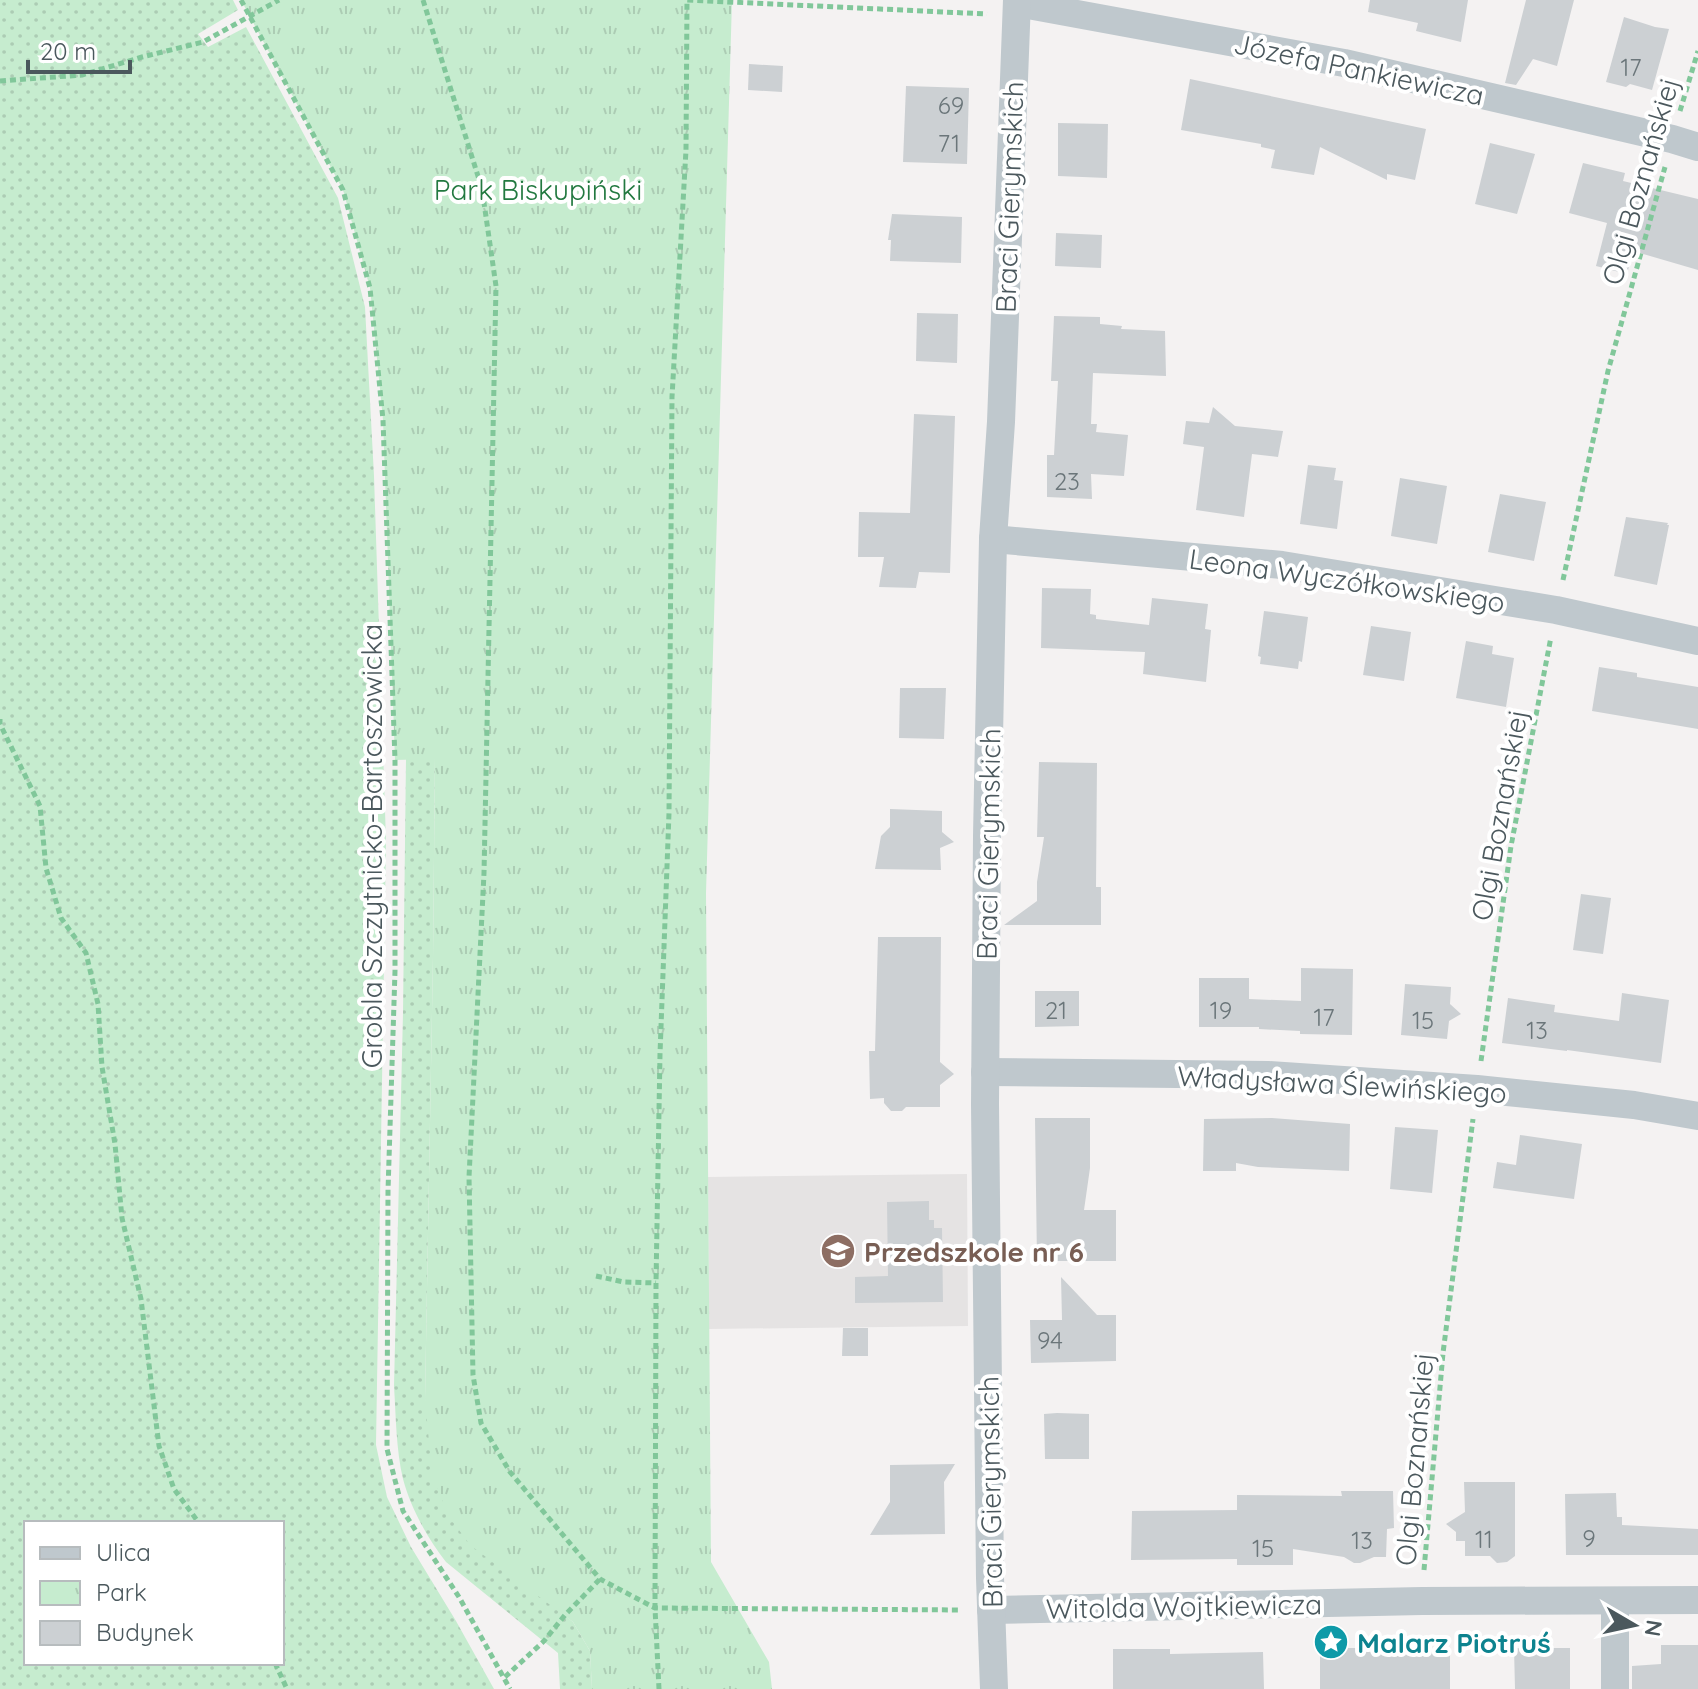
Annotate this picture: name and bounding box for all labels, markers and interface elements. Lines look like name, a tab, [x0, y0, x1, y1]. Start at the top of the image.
scale bar	[28, 24, 130, 74]
street label: Józefa Pankiewicza	[1231, 25, 1487, 113]
text: 20 m	[40, 36, 96, 66]
house number: 17	[1620, 52, 1642, 82]
street label: Olgi Boznańskiej	[1594, 73, 1686, 289]
street label: Braci Gierymskich	[987, 81, 1031, 313]
house number: 69	[938, 90, 964, 120]
house number: 71	[938, 128, 960, 158]
park label: Park Biskupiński	[434, 172, 642, 207]
house number: 23	[1054, 466, 1080, 496]
street label: Leona Wyczółkowskiego	[1187, 541, 1507, 619]
street label: Grobla Szczytnicko-Bartoszowicka	[354, 624, 389, 1068]
street label: Olgi Boznańskiej	[1463, 707, 1535, 923]
street label: Braci Gierymskich	[968, 728, 1008, 960]
house number: 21	[1045, 995, 1067, 1025]
house number: 19	[1210, 995, 1232, 1025]
house number: 17	[1313, 1002, 1335, 1032]
house number: 15	[1412, 1005, 1434, 1035]
house number: 13	[1526, 1015, 1548, 1045]
street label: Władysława Ślewińskiego	[1176, 1058, 1508, 1110]
school or university icon: Przedszkole nr 6	[819, 1232, 857, 1270]
place label: Przedszkole nr 6	[864, 1234, 1084, 1269]
house number: 94	[1037, 1325, 1063, 1355]
street label: Olgi Boznańskiej	[1387, 1351, 1441, 1567]
street label: Braci Gierymskich	[970, 1376, 1010, 1608]
legend	[24, 1521, 284, 1665]
house number: 9	[1582, 1523, 1596, 1553]
house number: 11	[1475, 1524, 1493, 1554]
house number: 13	[1351, 1525, 1373, 1555]
house number: 15	[1252, 1533, 1274, 1563]
text: Ulica	[96, 1537, 151, 1567]
text: Park	[96, 1577, 147, 1607]
north arrow	[1594, 1585, 1674, 1665]
street label: Witolda Wojtkiewicza	[1046, 1586, 1322, 1626]
text: Budynek	[96, 1617, 194, 1647]
text: N	[1639, 1618, 1669, 1638]
place icon: Malarz Piotruś	[1312, 1623, 1350, 1661]
place label: Malarz Piotruś	[1357, 1625, 1551, 1660]

